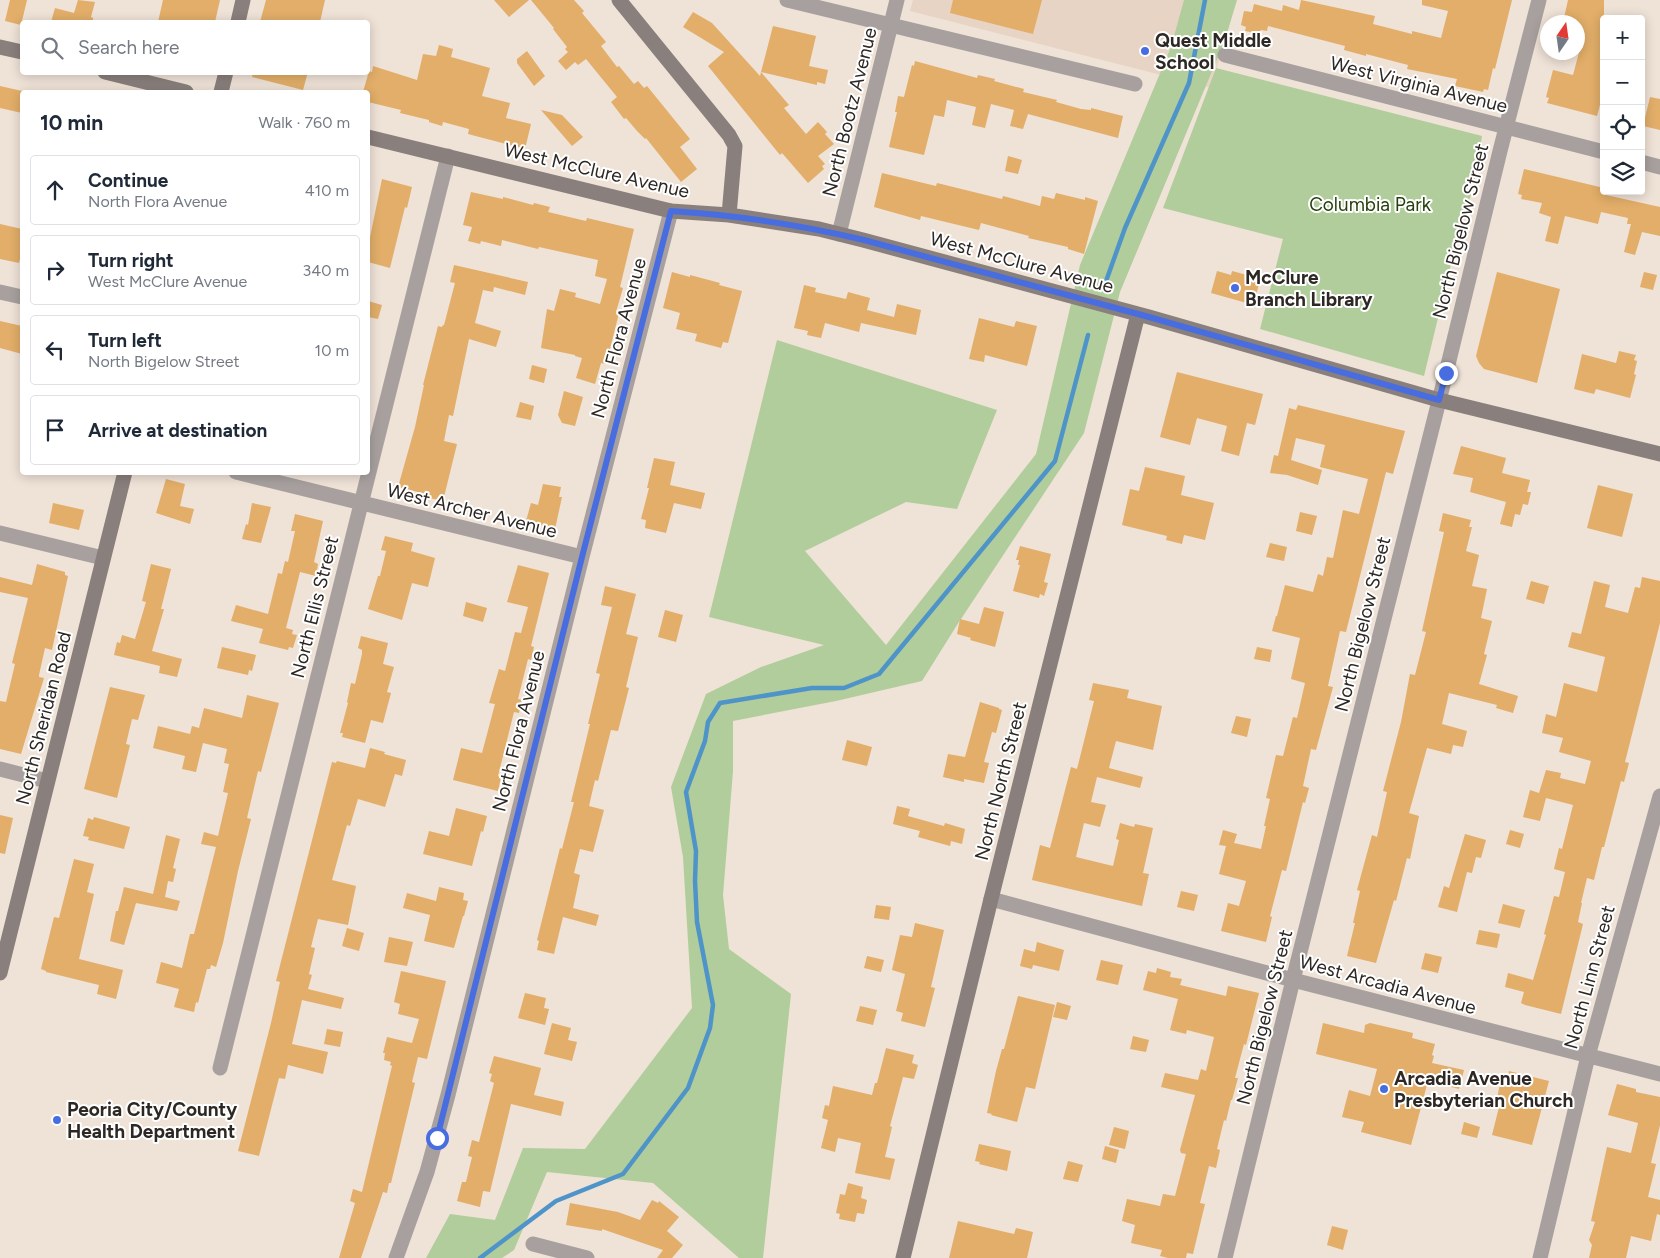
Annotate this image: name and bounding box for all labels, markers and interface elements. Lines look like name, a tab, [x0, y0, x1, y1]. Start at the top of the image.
north arrow	[1540, 15, 1585, 60]
map controls	[1600, 15, 1645, 195]
button: +	[1600, 15, 1645, 60]
search box	[20, 20, 370, 75]
street label: North Bootz Avenue	[817, 25, 882, 199]
place label: Quest Middle School	[1155, 29, 1272, 74]
icon: search	[38, 34, 66, 62]
text: Search here	[78, 36, 180, 59]
marker: Quest Middle School	[1139, 45, 1151, 57]
street label: West Virginia Avenue	[1328, 51, 1510, 118]
button: −	[1600, 60, 1645, 105]
button: locate	[1600, 105, 1645, 150]
text: 10 min	[40, 110, 103, 135]
text: Walk · 760 m	[258, 113, 350, 132]
street label: West McClure Avenue	[502, 138, 692, 203]
street label: North Bigelow Street	[1428, 141, 1493, 321]
button: layers	[1600, 150, 1645, 195]
text: Continue	[88, 169, 168, 192]
icon: ahead	[41, 176, 69, 204]
text: 410 m	[305, 181, 349, 200]
text: North Flora Avenue	[88, 192, 227, 211]
park label: Columbia Park	[1309, 193, 1432, 216]
street label: West McClure Avenue	[928, 227, 1116, 298]
text: Turn right	[88, 249, 174, 272]
street label: North Flora Avenue	[586, 255, 651, 421]
icon: right	[41, 256, 69, 284]
text: 340 m	[303, 261, 349, 280]
place label: McClure Branch Library	[1245, 266, 1373, 311]
text: West McClure Avenue	[88, 272, 247, 291]
marker: McClure Branch Library	[1229, 282, 1241, 294]
text: Turn left	[88, 329, 162, 352]
icon: left	[41, 336, 69, 364]
text: 10 m	[315, 341, 349, 360]
text: North Bigelow Street	[88, 352, 240, 371]
route end	[1435, 362, 1458, 385]
icon: arrive	[41, 416, 69, 444]
text: Arrive at destination	[88, 419, 267, 442]
street label: West Archer Avenue	[384, 478, 559, 543]
street label: North Ellis Street	[286, 534, 343, 680]
street label: North Bigelow Street	[1330, 534, 1395, 714]
street label: North Sheridan Road	[11, 629, 76, 807]
street label: North Flora Avenue	[487, 648, 550, 814]
street label: North North Street	[970, 700, 1031, 863]
street label: North Linn Street	[1559, 903, 1620, 1052]
street label: North Bigelow Street	[1232, 927, 1297, 1107]
street label: West Arcadia Avenue	[1297, 950, 1479, 1019]
place label: Arcadia Avenue Presbyterian Church	[1394, 1067, 1573, 1112]
marker: Arcadia Avenue Presbyterian Church	[1378, 1083, 1390, 1095]
place label: Peoria City/County Health Department	[67, 1098, 237, 1143]
marker: Peoria City/County Health Department	[51, 1114, 63, 1126]
route start	[426, 1127, 449, 1150]

